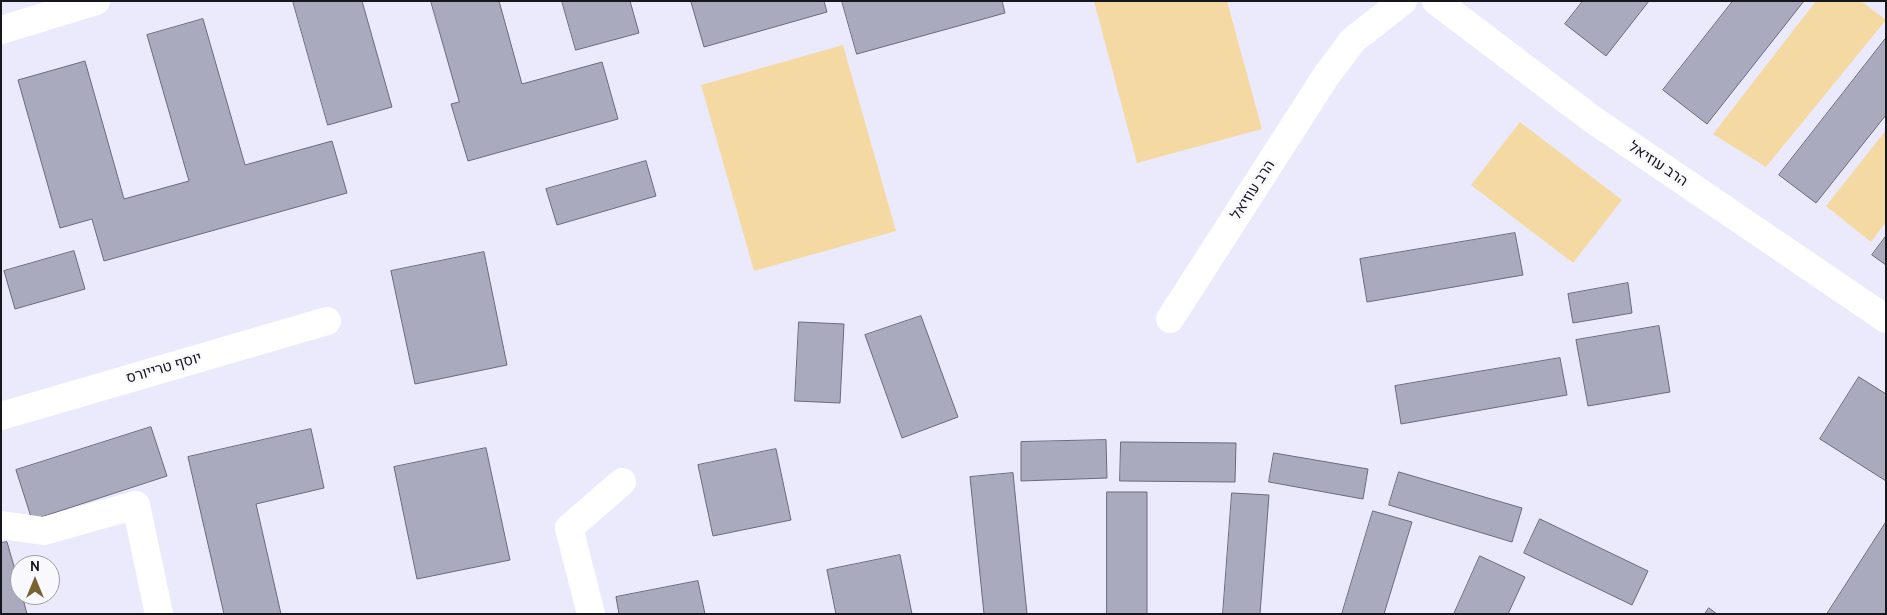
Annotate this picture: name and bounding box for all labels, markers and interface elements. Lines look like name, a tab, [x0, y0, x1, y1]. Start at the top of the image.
street label: הרב עוזיאל	[1625, 138, 1691, 190]
street label: הרב עוזיאל	[1227, 157, 1279, 223]
street label: יוסף טרייורס	[124, 349, 204, 387]
north arrow	[10, 555, 60, 605]
text: N	[30, 557, 40, 575]

